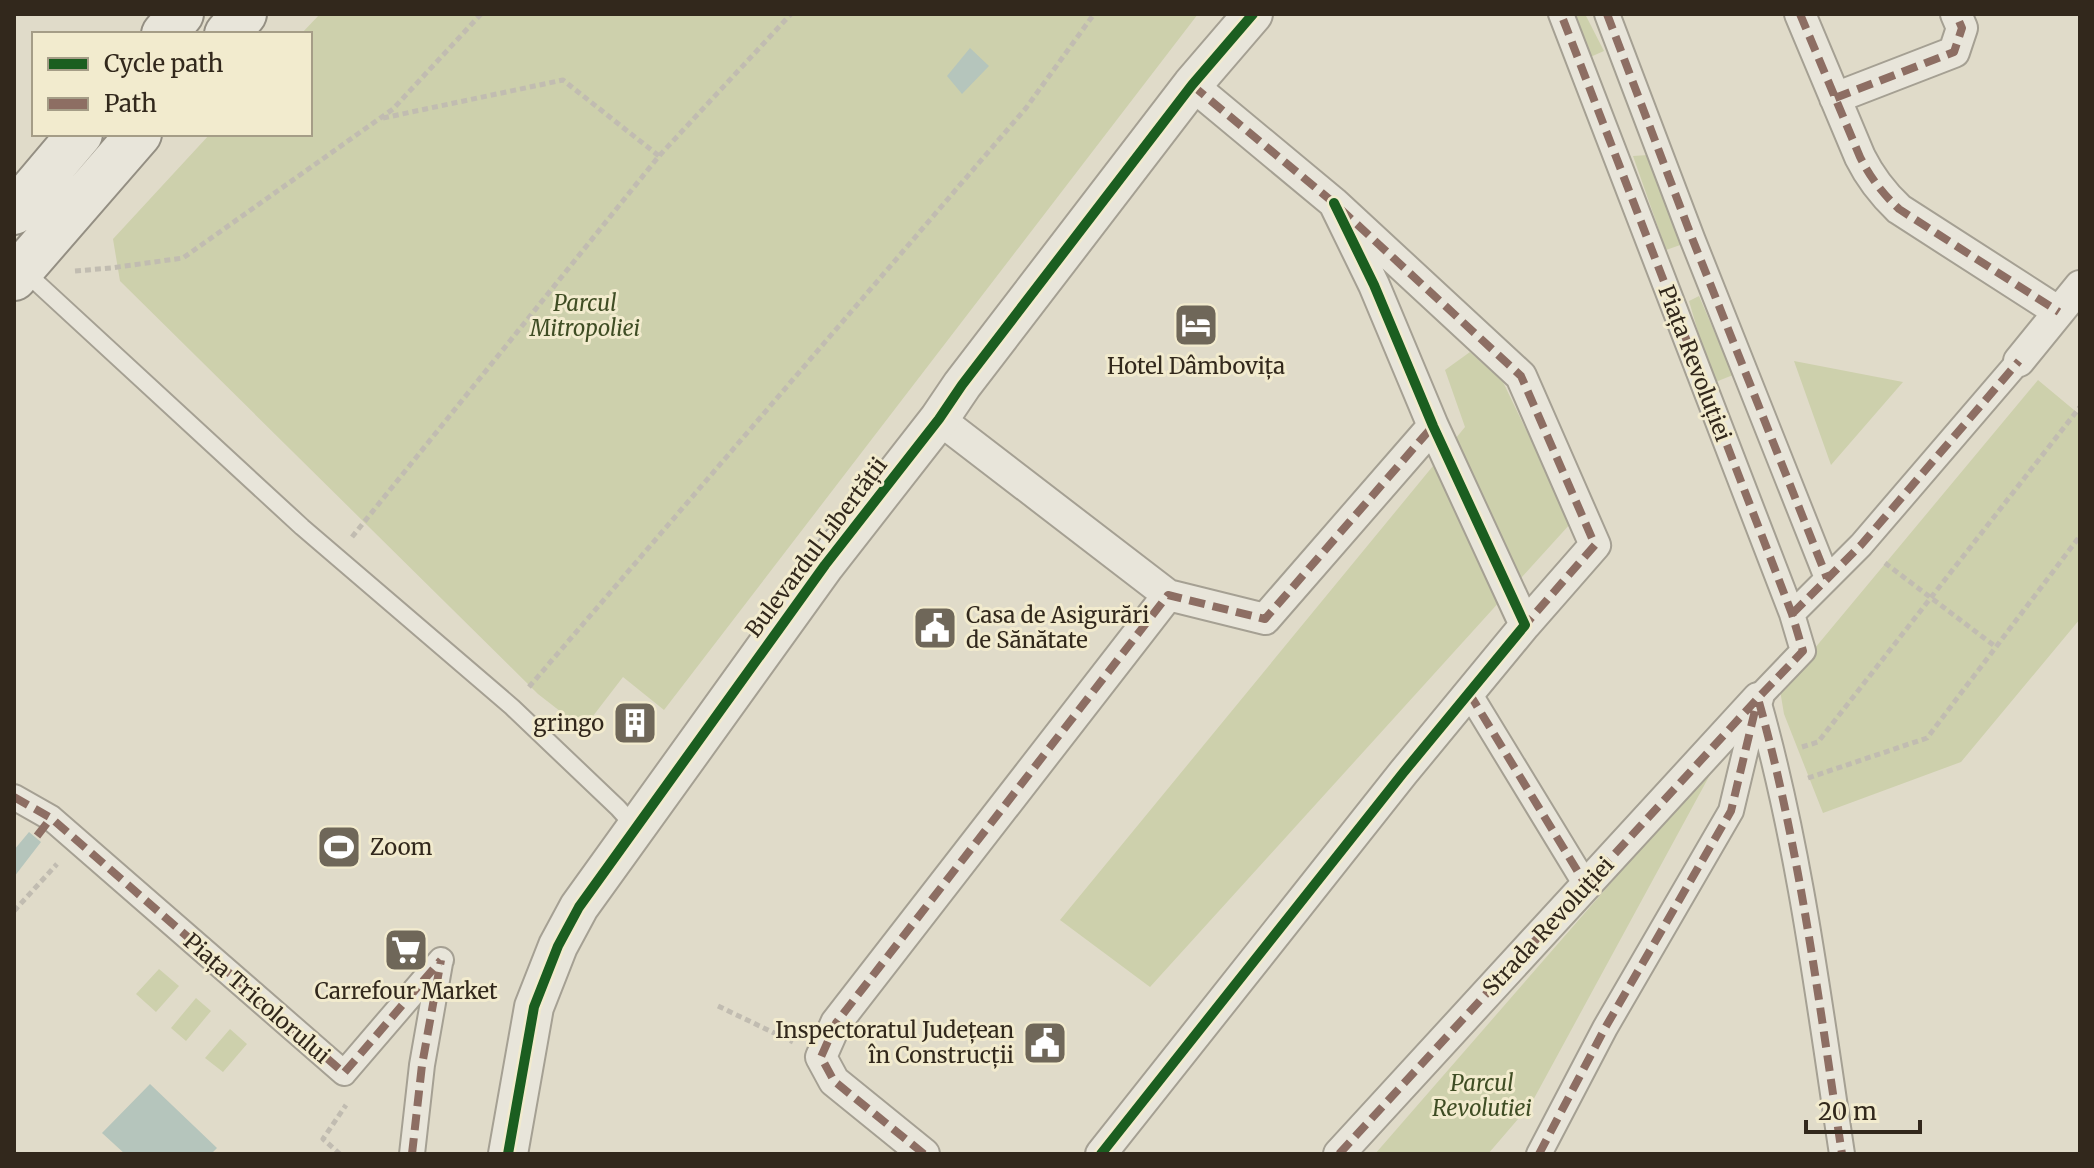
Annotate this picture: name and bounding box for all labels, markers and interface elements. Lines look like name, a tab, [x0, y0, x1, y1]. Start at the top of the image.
legend	[32, 32, 312, 136]
text: Cycle path	[104, 48, 223, 79]
text: Path	[104, 88, 157, 119]
street label: Piața Revoluției	[1652, 281, 1738, 445]
park label: Parcul Mitropoliei	[529, 289, 640, 342]
hotel icon: Hotel Dâmbovița	[1172, 301, 1220, 349]
place label: Hotel Dâmbovița	[1107, 352, 1285, 380]
street label: Bulevardul Libertății	[739, 451, 893, 643]
place label: Casa de Asigurări de Sănătate	[966, 601, 1149, 654]
public building icon: Casa de Asigurări de Sănătate	[911, 604, 959, 652]
building icon: gringo	[611, 699, 659, 747]
place label: gringo	[533, 709, 604, 737]
sports icon: Zoom	[315, 823, 363, 871]
place label: Zoom	[370, 833, 432, 861]
street label: Strada Revoluției	[1476, 851, 1620, 1001]
supermarket icon: Carrefour Market	[382, 926, 430, 974]
street label: Piața Tricolorului	[178, 927, 336, 1069]
place label: Carrefour Market	[314, 977, 498, 1005]
place label: Inspectoratul Județean în Construcții	[775, 1016, 1014, 1069]
public building icon: Inspectoratul Județean în Construcții	[1021, 1019, 1069, 1067]
park label: Parcul Revolutiei	[1432, 1069, 1532, 1122]
scale bar	[1806, 1084, 1920, 1134]
text: 20 m	[1818, 1096, 1877, 1127]

